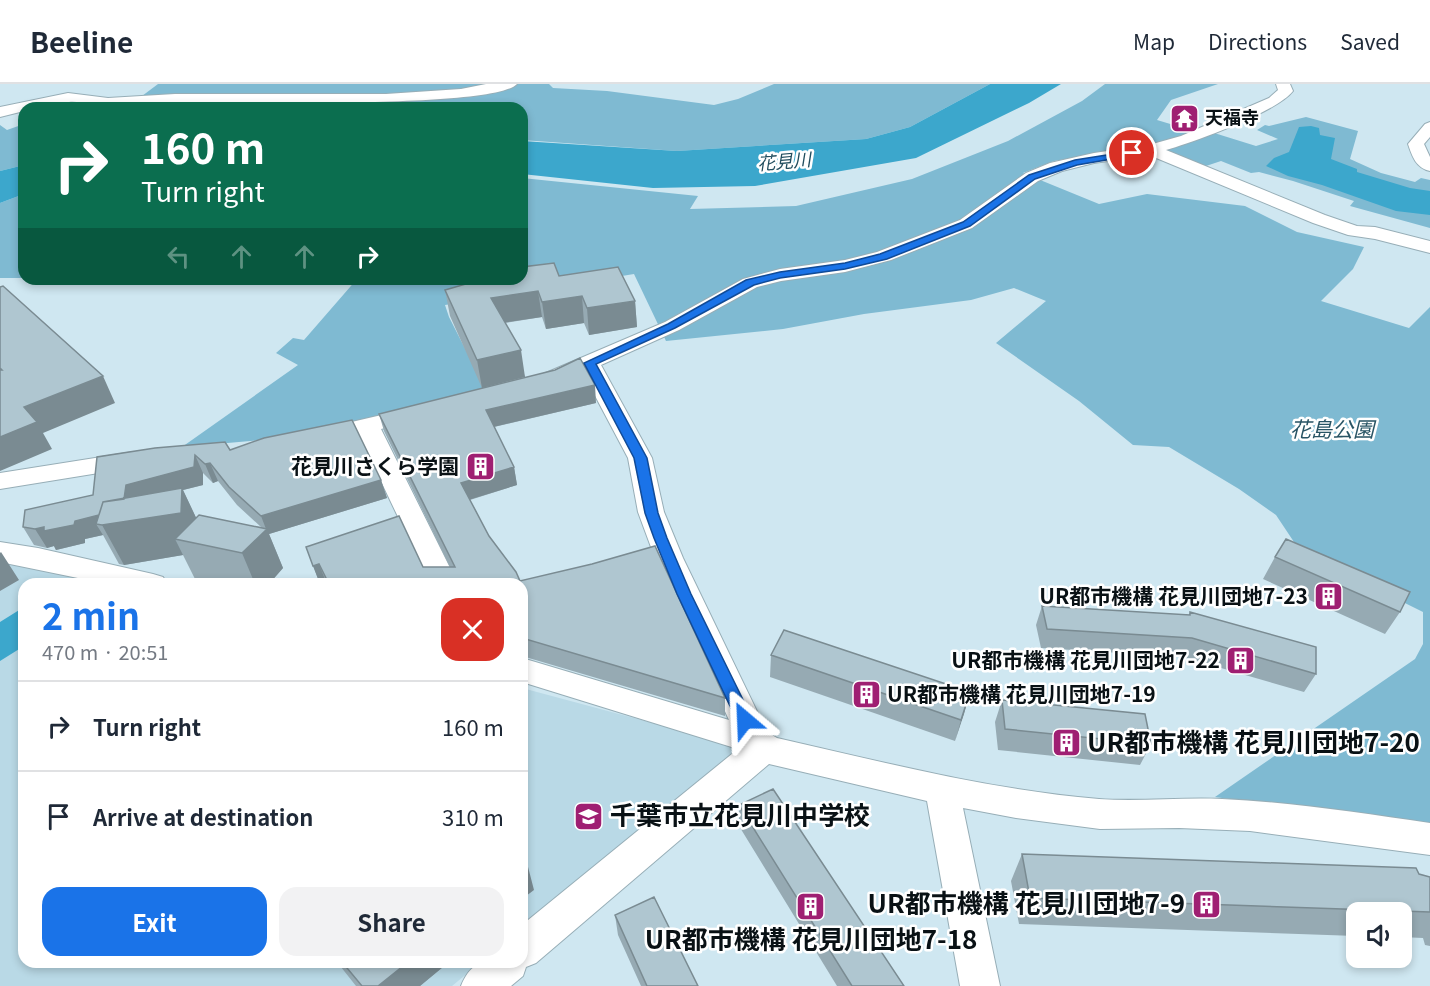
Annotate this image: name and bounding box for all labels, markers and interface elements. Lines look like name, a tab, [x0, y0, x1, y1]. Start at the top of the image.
text: Beeline	[30, 21, 133, 61]
text: Map	[1133, 26, 1175, 56]
text: Directions	[1208, 26, 1307, 56]
text: Saved	[1340, 26, 1400, 56]
temple icon: 天福寺	[1168, 102, 1200, 134]
place label: 天福寺	[1205, 103, 1259, 129]
text: 160 m	[141, 115, 265, 176]
icon: right	[42, 126, 120, 204]
pin	[1106, 127, 1157, 178]
icon: arrive	[1115, 136, 1148, 169]
water label: 花見川	[756, 145, 814, 175]
text: Turn right	[141, 171, 265, 210]
icon: left	[162, 240, 195, 273]
icon: ahead	[225, 240, 258, 273]
icon: ahead	[288, 240, 321, 273]
icon: right	[351, 240, 384, 273]
park label: 花島公園	[1290, 413, 1377, 443]
place label: 花見川さくら学園	[291, 450, 459, 480]
building icon: 花見川さくら学園	[464, 451, 496, 483]
place label: UR都市機構 花見川団地7-23	[1039, 580, 1308, 610]
building icon: UR都市機構 花見川団地7-23	[1313, 581, 1345, 613]
text: 2 min	[42, 588, 140, 640]
button: close	[441, 598, 504, 661]
text: 470 m · 20:51	[42, 637, 168, 666]
place label: UR都市機構 花見川団地7-22	[951, 644, 1220, 674]
building icon: UR都市機構 花見川団地7-22	[1225, 645, 1257, 677]
place label: UR都市機構 花見川団地7-19	[887, 678, 1156, 708]
building icon: UR都市機構 花見川団地7-19	[850, 679, 882, 711]
position arrow	[713, 688, 777, 752]
icon: right	[42, 710, 75, 743]
text: Turn right	[93, 710, 201, 742]
text: 160 m	[442, 710, 504, 742]
place label: UR都市機構 花見川団地7-20	[1087, 722, 1420, 759]
building icon: UR都市機構 花見川団地7-20	[1050, 727, 1082, 759]
place label: 千葉市立花見川中学校	[610, 795, 870, 832]
icon: arrive	[42, 800, 75, 833]
text: Arrive at destination	[93, 800, 313, 832]
text: 310 m	[442, 800, 504, 832]
school or university icon: 千葉市立花見川中学校	[573, 800, 605, 832]
place label: UR都市機構 花見川団地7-9	[868, 883, 1185, 920]
button: Exit	[42, 887, 267, 956]
button: Share	[279, 887, 504, 956]
building icon: UR都市機構 花見川団地7-9	[1190, 888, 1222, 920]
building icon: UR都市機構 花見川団地7-18	[795, 890, 827, 922]
map controls	[1346, 902, 1412, 968]
button: sound	[1346, 902, 1412, 968]
place label: UR都市機構 花見川団地7-18	[645, 919, 977, 956]

